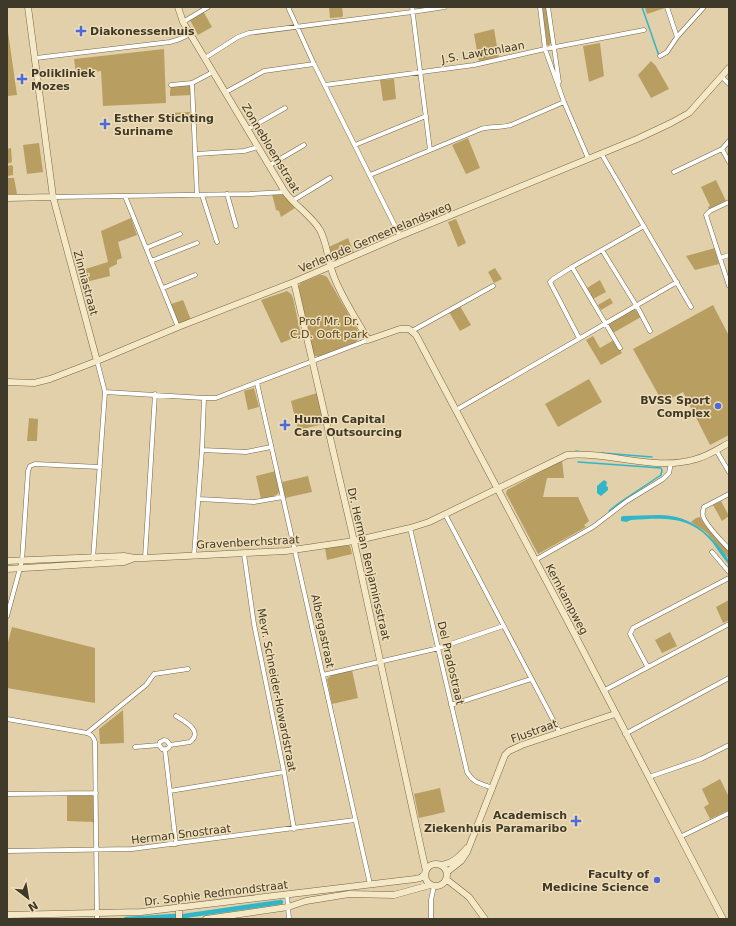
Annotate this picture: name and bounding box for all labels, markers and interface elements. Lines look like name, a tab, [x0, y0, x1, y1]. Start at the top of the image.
marker: Diakonessenhuis	[75, 25, 87, 37]
place label: Diakonessenhuis	[90, 25, 195, 38]
street label: J.S. Lawtonlaan	[440, 39, 526, 66]
place label: Polikliniek Mozes	[31, 67, 96, 93]
marker: Polikliniek Mozes	[16, 73, 28, 85]
street label: Zonnebloemstraat	[239, 101, 303, 196]
place label: Esther Stichting Suriname	[114, 112, 214, 138]
marker: Esther Stichting Suriname	[99, 118, 111, 130]
street label: Verlengde Gemeenelandsweg	[297, 199, 453, 276]
street label: Zinniastraat	[71, 249, 101, 318]
park label: Prof Mr. Dr. C,D. Ooft park	[290, 315, 369, 341]
place label: BVSS Sport Complex	[640, 394, 710, 420]
marker: BVSS Sport Complex	[713, 401, 723, 411]
place label: Human Capital Care Outsourcing	[294, 413, 402, 439]
marker: Human Capital Care Outsourcing	[279, 419, 291, 431]
street label: Dr. Herman Benjaminsstraat	[345, 487, 393, 642]
street label: Gravenberchstraat	[196, 533, 301, 552]
street label: Kernkampweg	[542, 562, 591, 637]
street label: Albergastraat	[308, 593, 337, 670]
street label: Mevr. Schneider-Howardstraat	[254, 607, 299, 773]
street label: Del Pradostraat	[435, 620, 467, 707]
street label: Flustraat	[509, 717, 560, 746]
place label: Academisch Ziekenhuis Paramaribo	[424, 809, 567, 835]
marker: Academisch Ziekenhuis Paramaribo	[570, 815, 582, 827]
street label: Herman Snostraat	[130, 822, 232, 847]
place label: Faculty of Medicine Science	[542, 868, 649, 894]
marker: Faculty of Medicine Science	[652, 875, 662, 885]
north arrow	[8, 878, 48, 918]
street label: Dr. Sophie Redmondstraat	[143, 878, 289, 909]
text: N	[26, 898, 40, 914]

